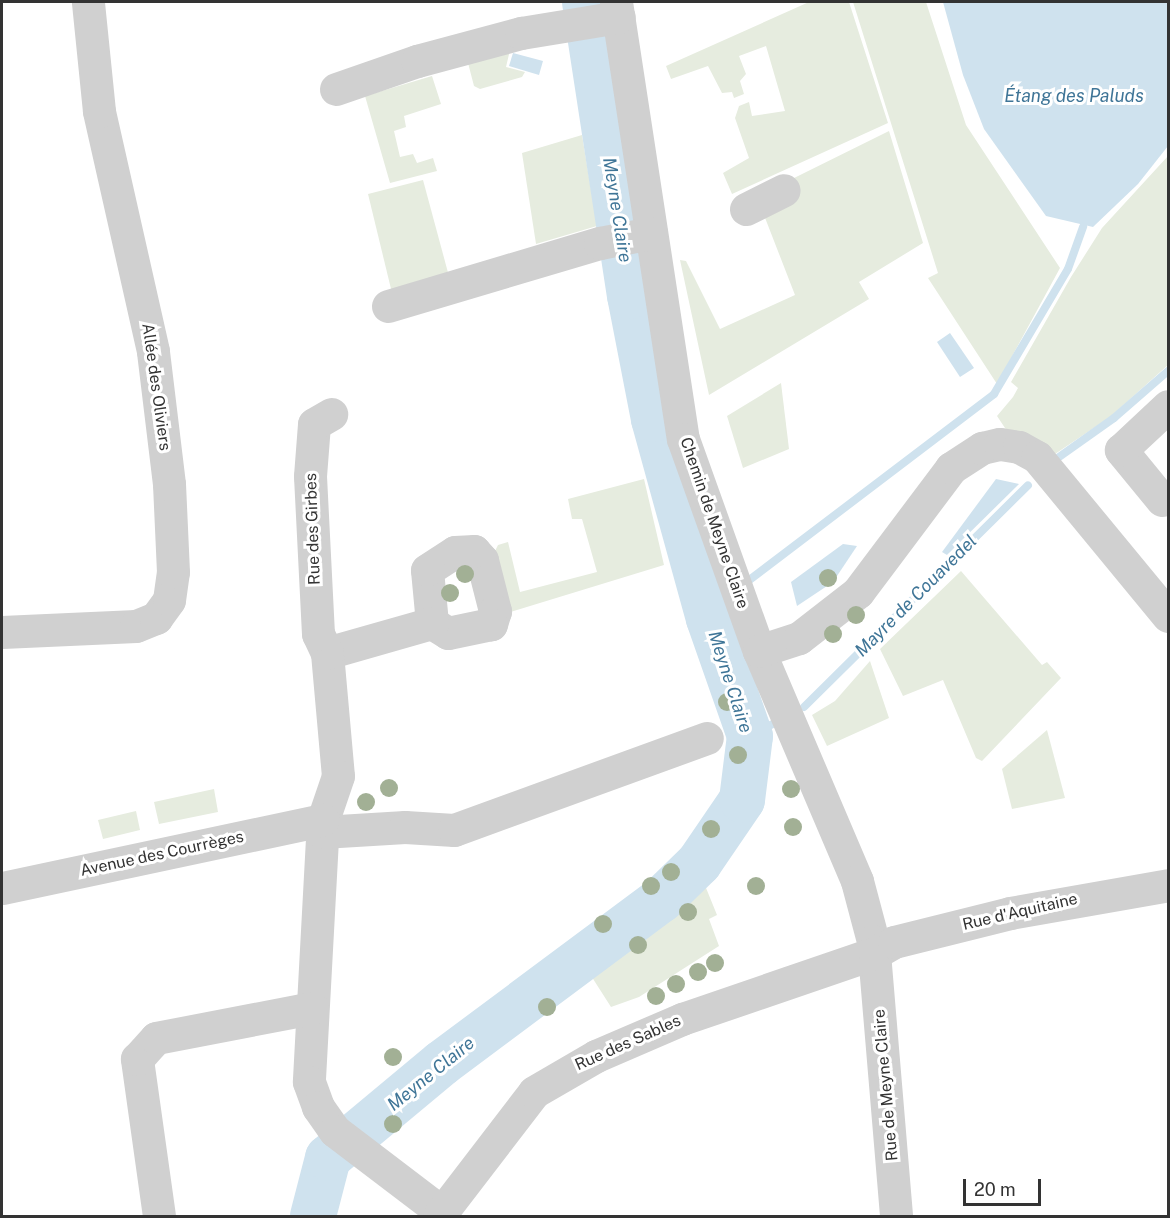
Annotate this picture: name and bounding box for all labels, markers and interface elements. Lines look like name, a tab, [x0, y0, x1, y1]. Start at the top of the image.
water label: Étang des Paluds	[1004, 85, 1144, 107]
water label: Meyne Claire	[598, 156, 636, 264]
street label: Allée des Oliviers	[138, 322, 174, 452]
street label: Chemin de Meyne Claire	[676, 435, 752, 611]
street label: Rue des Girbes	[301, 473, 325, 585]
water label: Mayre de Couavedel	[850, 530, 982, 662]
water label: Meyne Claire	[703, 628, 757, 736]
street label: Avenue des Courrèges	[78, 827, 246, 881]
street label: Rue d'Aquitaine	[960, 889, 1080, 935]
street label: Rue de Meyne Claire	[870, 1008, 902, 1162]
street label: Rue des Sables	[572, 1011, 684, 1075]
water label: Meyne Claire	[383, 1032, 479, 1116]
scale bar	[966, 1167, 1044, 1205]
text: 20 m	[974, 1179, 1016, 1200]

